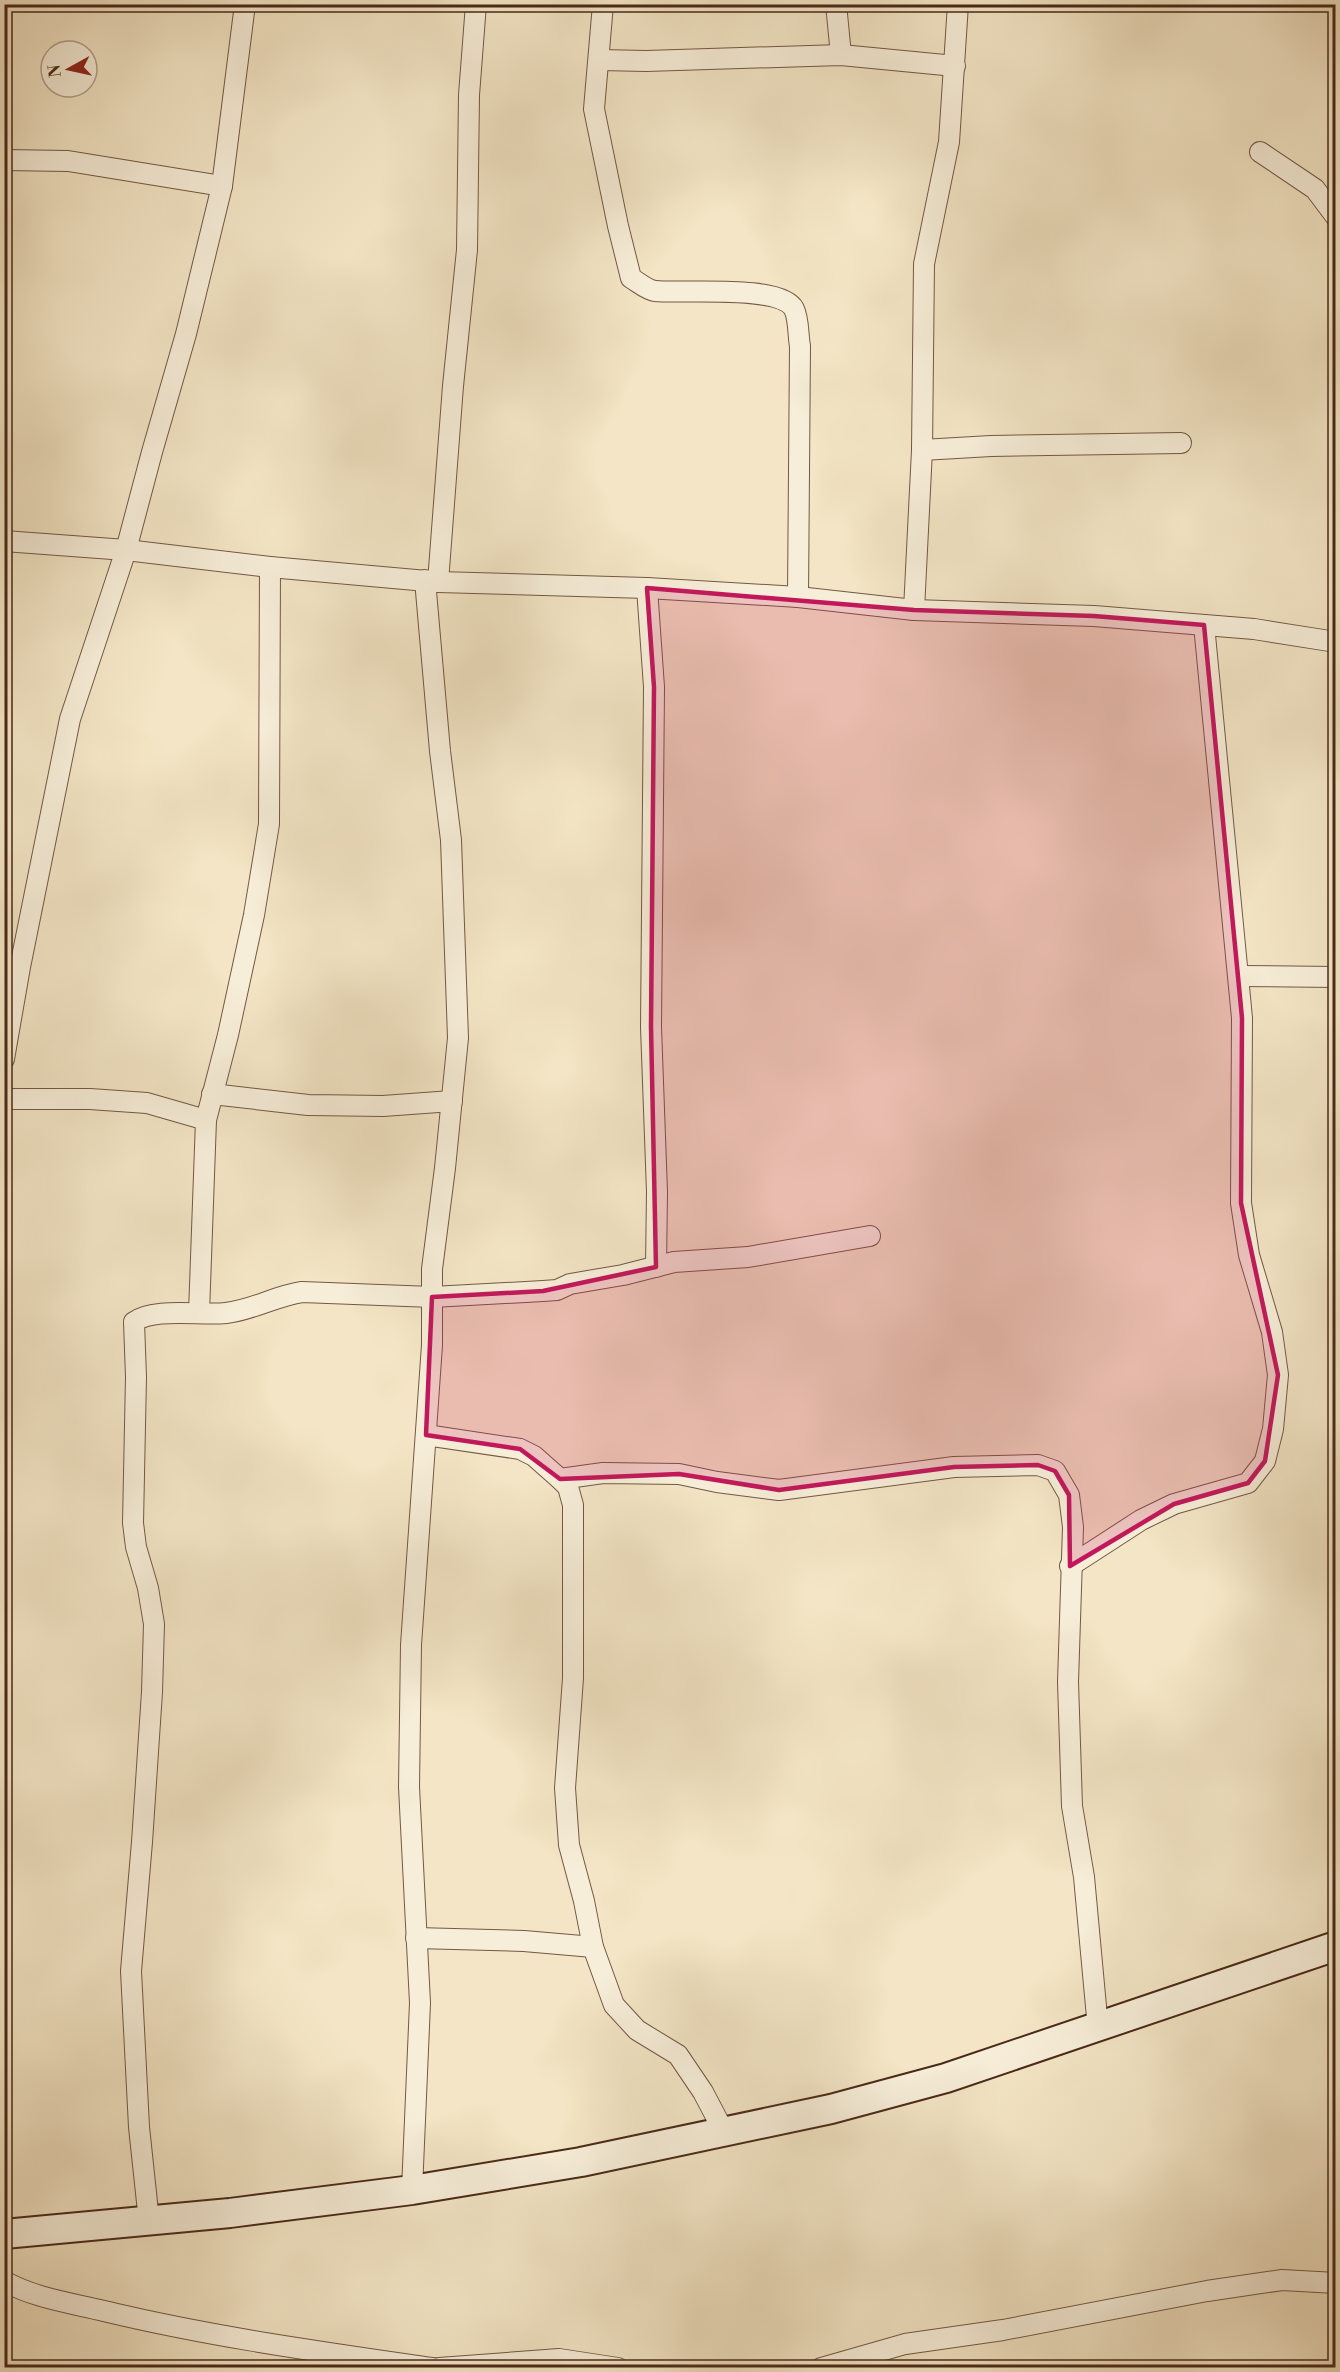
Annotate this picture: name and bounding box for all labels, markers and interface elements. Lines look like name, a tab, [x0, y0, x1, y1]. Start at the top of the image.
north arrow	[39, 39, 99, 99]
text: N	[44, 63, 66, 79]

